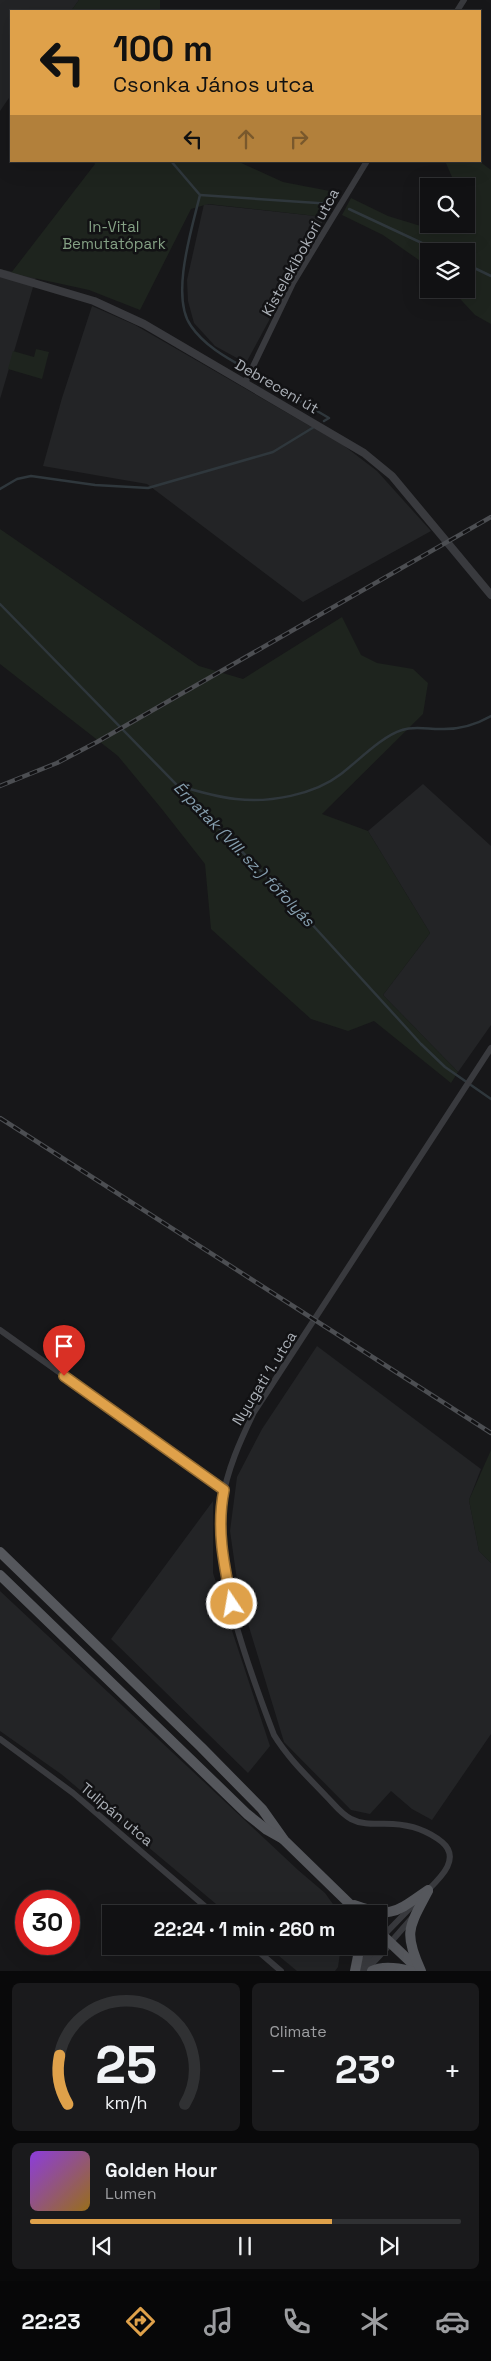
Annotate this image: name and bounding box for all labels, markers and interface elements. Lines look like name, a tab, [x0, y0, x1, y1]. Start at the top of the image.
text: 100 m	[113, 27, 213, 71]
icon: left	[30, 30, 95, 95]
text: Csonka János utca	[113, 70, 314, 98]
icon: left	[179, 125, 207, 153]
icon: ahead	[232, 125, 260, 153]
icon: right	[285, 125, 313, 153]
map controls	[420, 178, 475, 298]
button: search	[420, 178, 475, 233]
street label: Kistelekibokori utca	[257, 185, 343, 319]
park label: In-Vital Bemutatópark	[62, 217, 166, 253]
button: layers	[420, 243, 475, 298]
street label: Debreceni út	[232, 354, 322, 418]
water label: Érpatak (VIII. sz.) főfolyás	[169, 777, 319, 931]
pin	[43, 1325, 85, 1376]
street label: Nyugati 1. utca	[227, 1327, 301, 1429]
icon: arrive	[50, 1332, 78, 1360]
position arrow	[205, 1577, 257, 1629]
street label: Tulipán utca	[77, 1778, 157, 1850]
speed limit sign: 30	[15, 1890, 80, 1955]
text: 22:24 · 1 min · 260 m	[154, 1917, 335, 1942]
text: Climate	[270, 2021, 327, 2042]
text: 25	[95, 2032, 157, 2098]
text: 23°	[335, 2046, 396, 2094]
text: −	[270, 2053, 287, 2089]
text: +	[444, 2053, 461, 2089]
text: km/h	[104, 2091, 147, 2114]
text: Golden Hour	[105, 2158, 217, 2183]
text: Lumen	[105, 2183, 157, 2204]
icon: previous	[88, 2232, 116, 2260]
icon: pause	[231, 2232, 259, 2260]
icon: next	[375, 2232, 403, 2260]
icon: directions	[123, 2304, 158, 2339]
icon: music	[201, 2304, 236, 2339]
icon: phone	[279, 2304, 314, 2339]
icon: climate	[357, 2304, 392, 2339]
icon: car	[435, 2304, 470, 2339]
text: 22:23	[21, 2307, 81, 2335]

